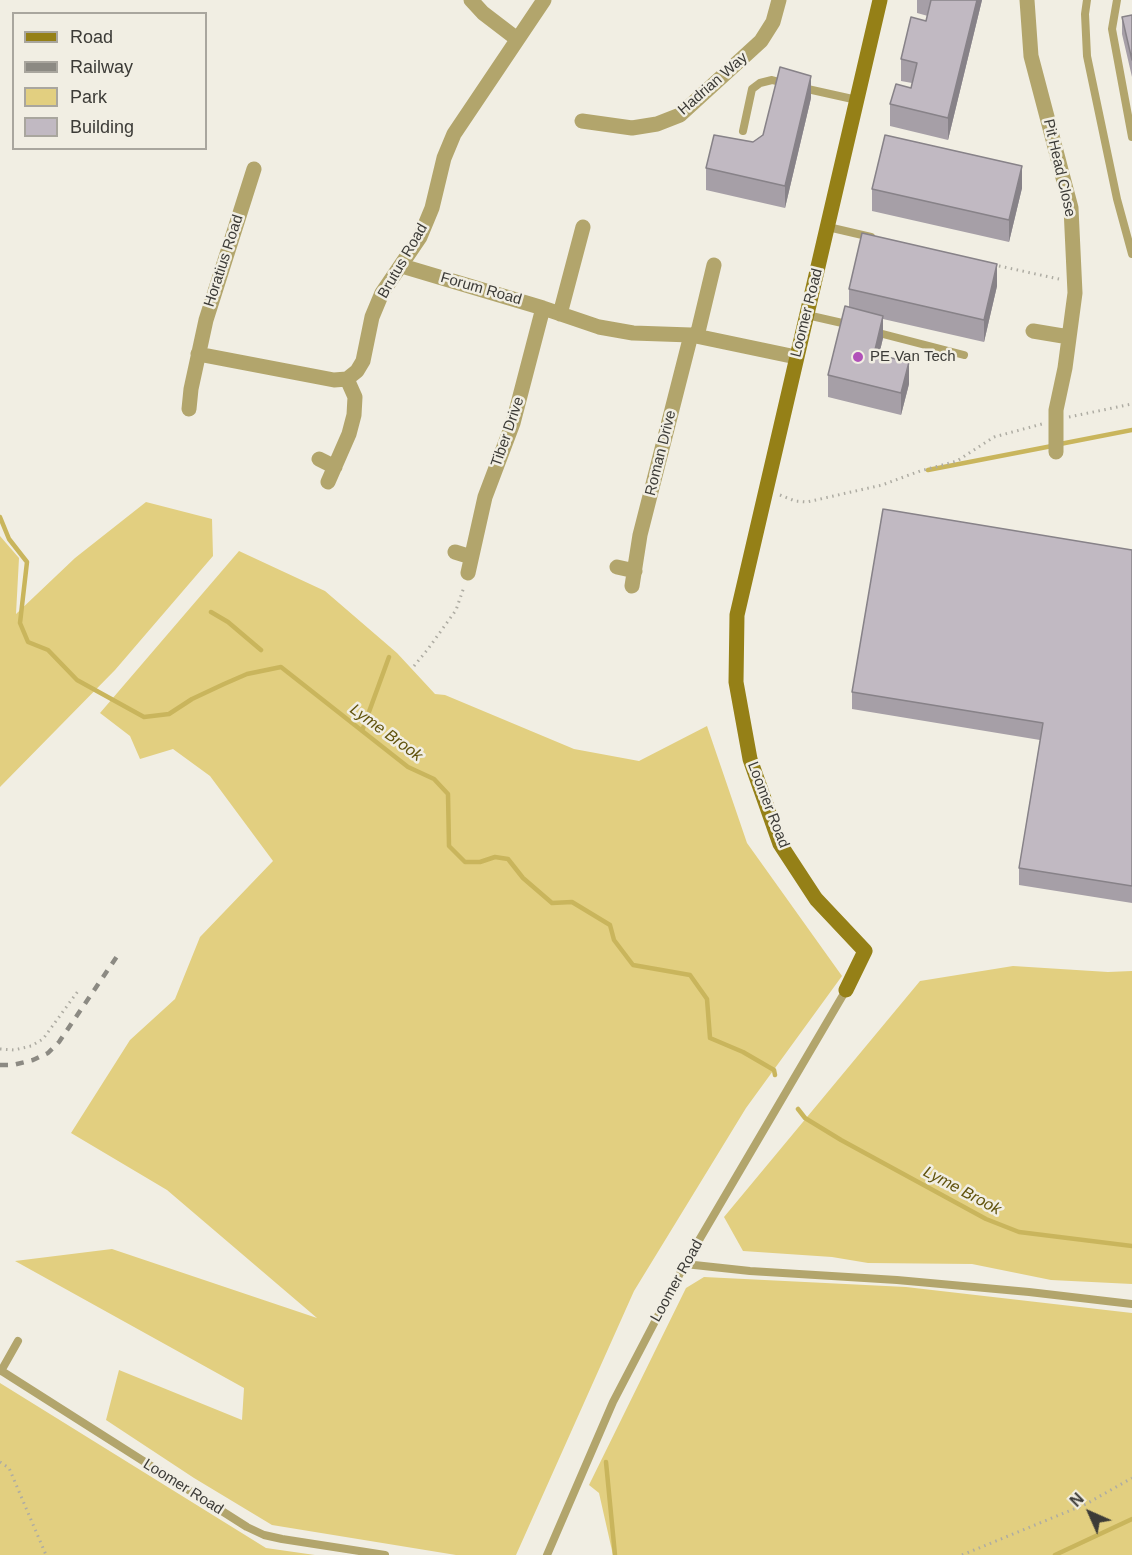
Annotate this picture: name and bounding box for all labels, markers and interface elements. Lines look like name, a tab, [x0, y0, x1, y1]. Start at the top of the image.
legend	[12, 12, 207, 150]
text: Road	[70, 27, 113, 47]
street label: Hadrian Way	[675, 49, 751, 119]
text: Railway	[70, 57, 133, 77]
text: Park	[70, 87, 107, 107]
text: Building	[70, 117, 134, 137]
street label: Pit Head Close	[1039, 117, 1079, 219]
street label: Horatius Road	[201, 213, 247, 309]
street label: Brutus Road	[374, 220, 432, 302]
street label: Loomer Road	[787, 267, 827, 359]
street label: Forum Road	[438, 269, 524, 309]
place label: PE Van Tech	[870, 348, 956, 366]
marker: PE Van Tech	[851, 350, 865, 364]
street label: Tiber Drive	[488, 395, 528, 469]
street label: Roman Drive	[642, 408, 680, 498]
water label: Lyme Brook	[346, 700, 426, 766]
street label: Loomer Road	[743, 759, 793, 851]
water label: Lyme Brook	[920, 1163, 1004, 1219]
street label: Loomer Road	[647, 1237, 707, 1325]
street label: Loomer Road	[140, 1455, 226, 1519]
north arrow	[1060, 1483, 1120, 1543]
text: N	[1067, 1490, 1087, 1510]

